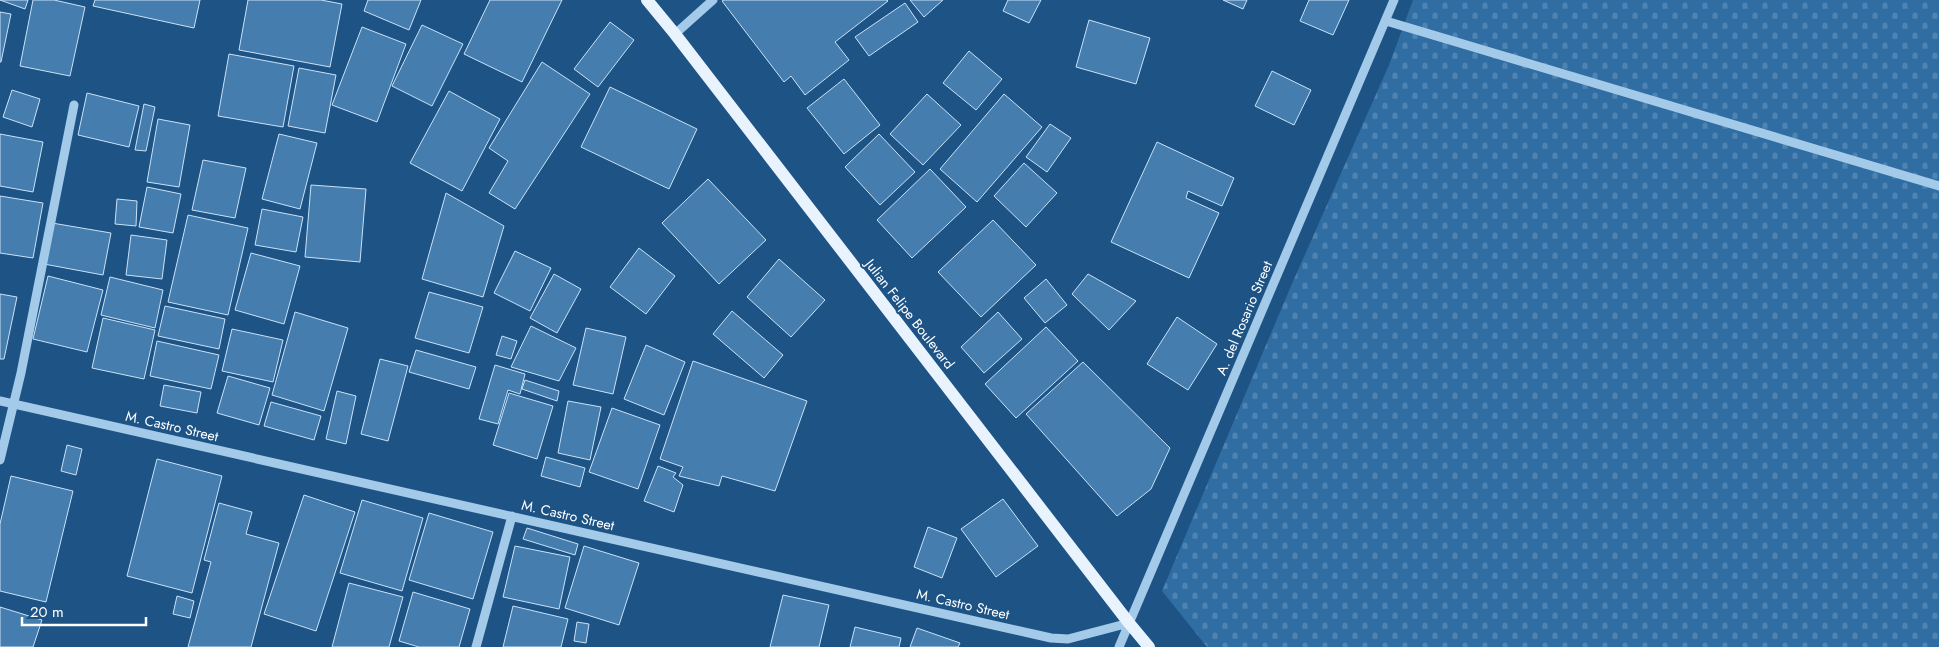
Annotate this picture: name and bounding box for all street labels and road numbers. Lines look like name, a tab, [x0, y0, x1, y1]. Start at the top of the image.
street label: Julian Felipe Boulevard	[859, 253, 959, 373]
street label: A. del Rosario Street	[1211, 257, 1277, 378]
street label: M. Castro Street	[124, 406, 221, 447]
street label: M. Castro Street	[520, 495, 617, 536]
street label: M. Castro Street	[915, 584, 1012, 625]

